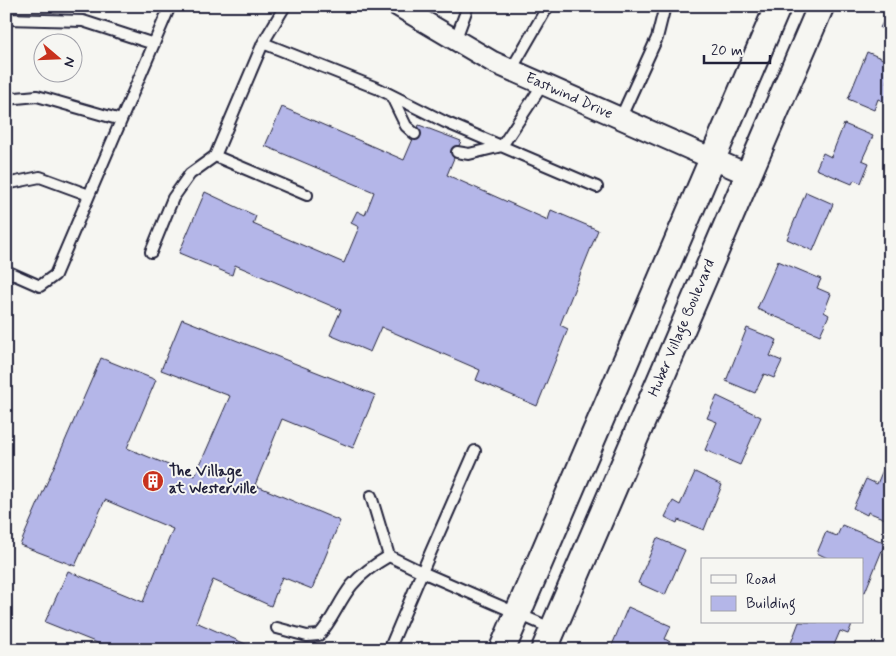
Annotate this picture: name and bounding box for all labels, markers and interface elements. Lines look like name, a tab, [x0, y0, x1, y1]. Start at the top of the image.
north arrow	[32, 32, 82, 82]
scale bar	[704, 32, 770, 64]
text: 20 m	[711, 41, 743, 61]
text: N	[59, 55, 79, 69]
street label: Eastwind Drive	[522, 68, 616, 124]
street label: Huber Village Boulevard	[644, 256, 721, 400]
place label: The Village at Westerville	[169, 462, 257, 499]
building icon: The Village at Westerville	[141, 469, 165, 493]
legend	[701, 558, 864, 624]
text: Road	[746, 570, 776, 590]
text: Building	[746, 594, 796, 615]

